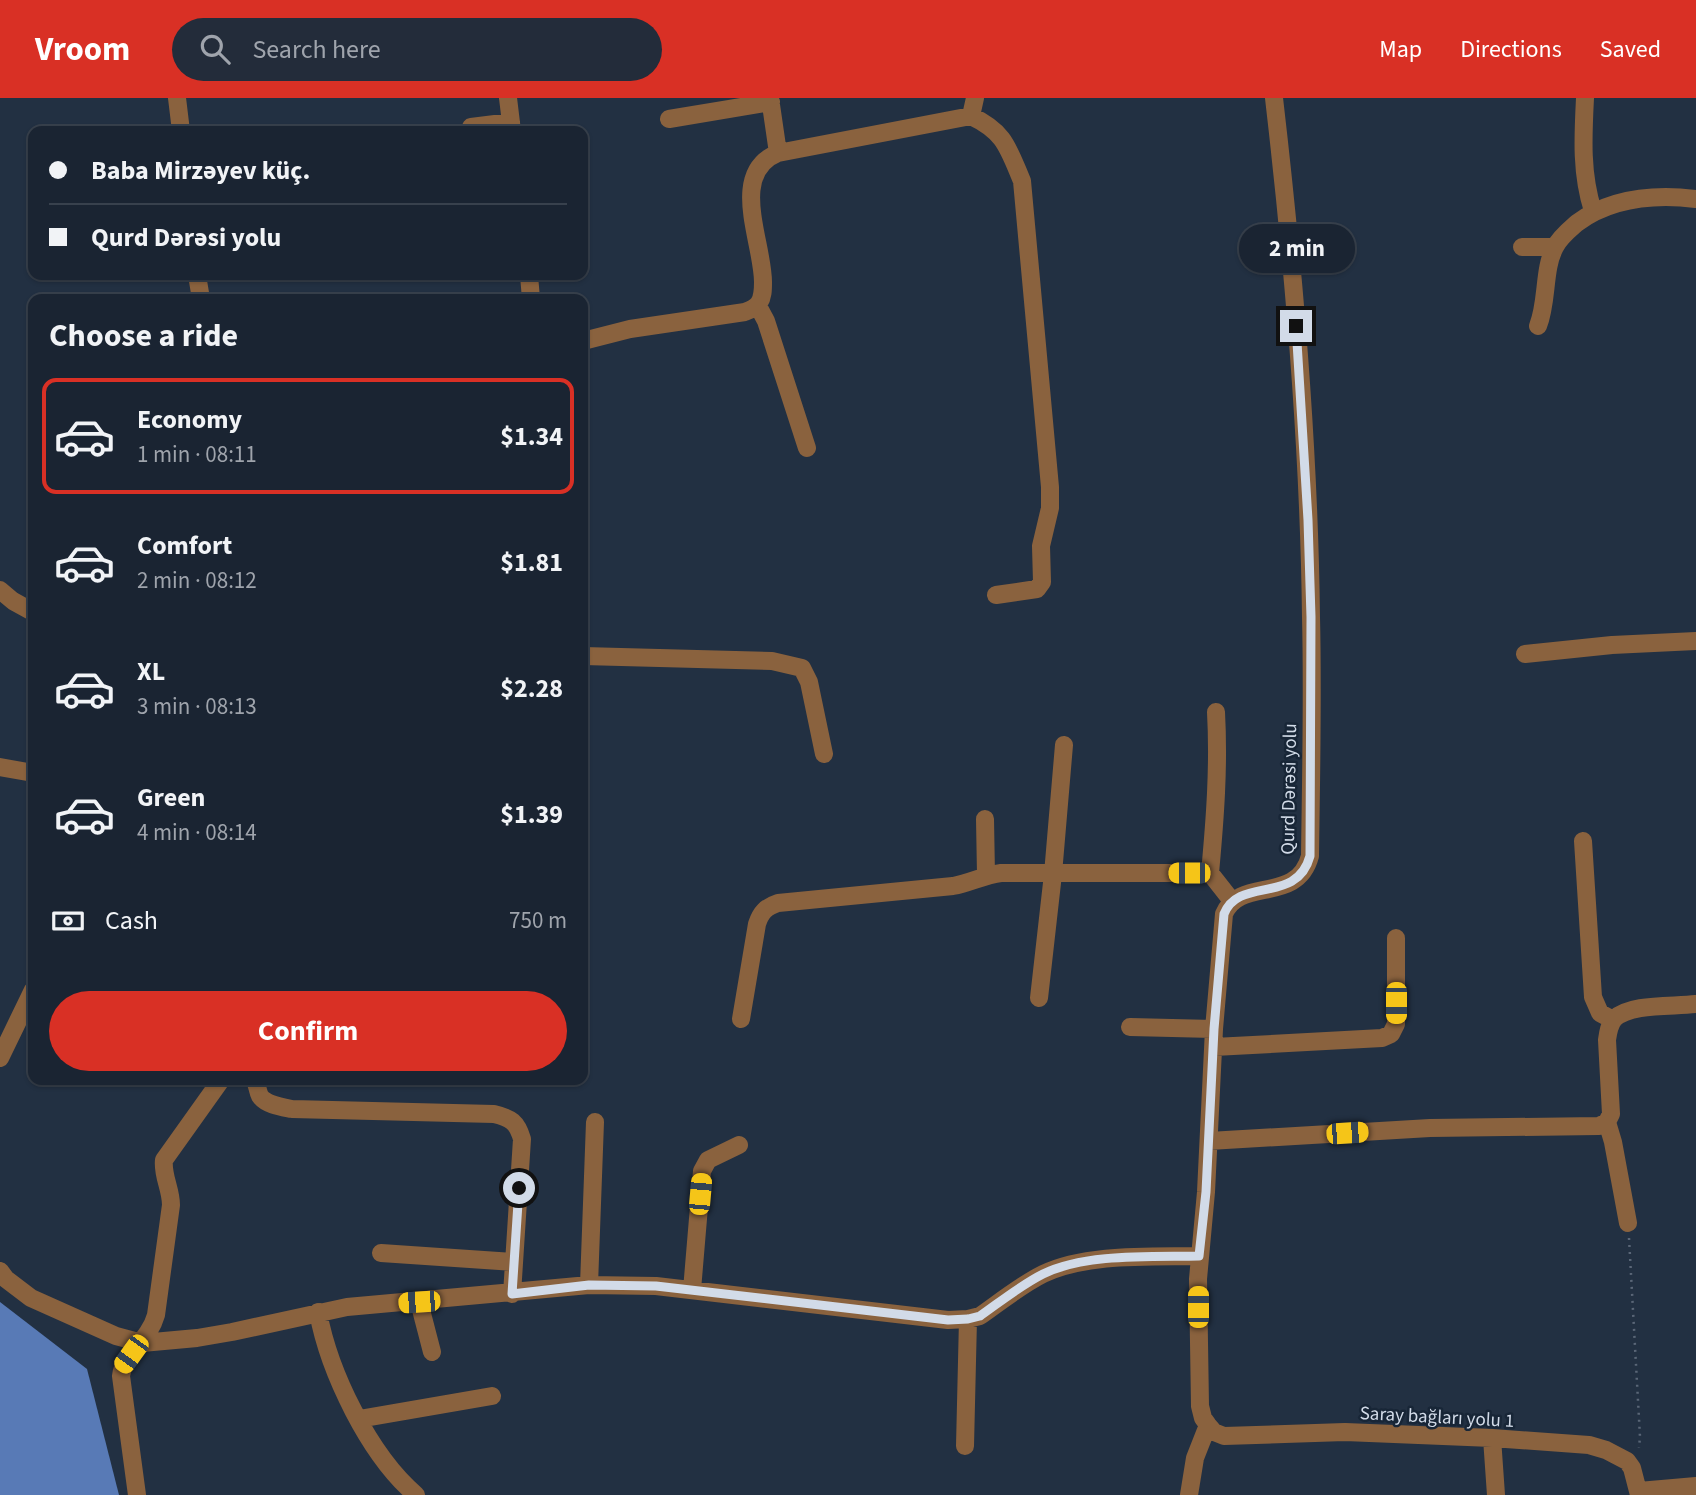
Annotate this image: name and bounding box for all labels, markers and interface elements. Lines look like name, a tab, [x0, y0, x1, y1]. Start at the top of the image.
search box	[172, 18, 662, 81]
text: Vroom	[35, 26, 130, 73]
icon: search	[196, 30, 234, 68]
text: Search here	[252, 31, 381, 68]
text: Map	[1379, 32, 1422, 67]
text: Directions	[1460, 32, 1562, 67]
text: Saved	[1600, 32, 1661, 67]
text: Baba Mirzəyev küç.	[91, 152, 310, 189]
text: Qurd Dərəsi yolu	[91, 219, 281, 256]
callout: 2 min	[1238, 224, 1354, 274]
text: 2 min	[1269, 232, 1325, 265]
route end	[1280, 310, 1312, 342]
text: Choose a ride	[49, 313, 238, 359]
text: Economy	[137, 401, 242, 438]
icon: car	[53, 405, 116, 468]
text: $1.34	[500, 418, 563, 455]
text: 1 min · 08:11	[137, 438, 257, 471]
text: Comfort	[137, 527, 232, 564]
icon: car	[53, 531, 116, 594]
text: $1.81	[500, 544, 563, 581]
text: 2 min · 08:12	[137, 564, 257, 597]
text: XL	[137, 653, 165, 690]
icon: car	[53, 657, 116, 720]
text: $2.28	[500, 670, 563, 707]
text: 3 min · 08:13	[137, 690, 257, 723]
street label: Qurd Dərəsi yolu	[1275, 723, 1304, 855]
text: Green	[137, 779, 205, 816]
icon: car	[53, 783, 116, 846]
text: $1.39	[500, 796, 563, 833]
text: 4 min · 08:14	[137, 816, 257, 849]
car	[1169, 863, 1211, 884]
icon: cash	[49, 902, 87, 940]
text: Cash	[105, 902, 158, 939]
text: 750 m	[509, 904, 567, 937]
car	[1386, 982, 1407, 1024]
button: Confirm	[49, 991, 567, 1071]
car	[1326, 1121, 1369, 1145]
route start	[503, 1172, 535, 1204]
car	[688, 1172, 713, 1216]
car	[1188, 1286, 1209, 1328]
car	[398, 1290, 441, 1314]
car	[111, 1331, 152, 1377]
street label: Saray bağları yolu 1	[1359, 1400, 1515, 1435]

